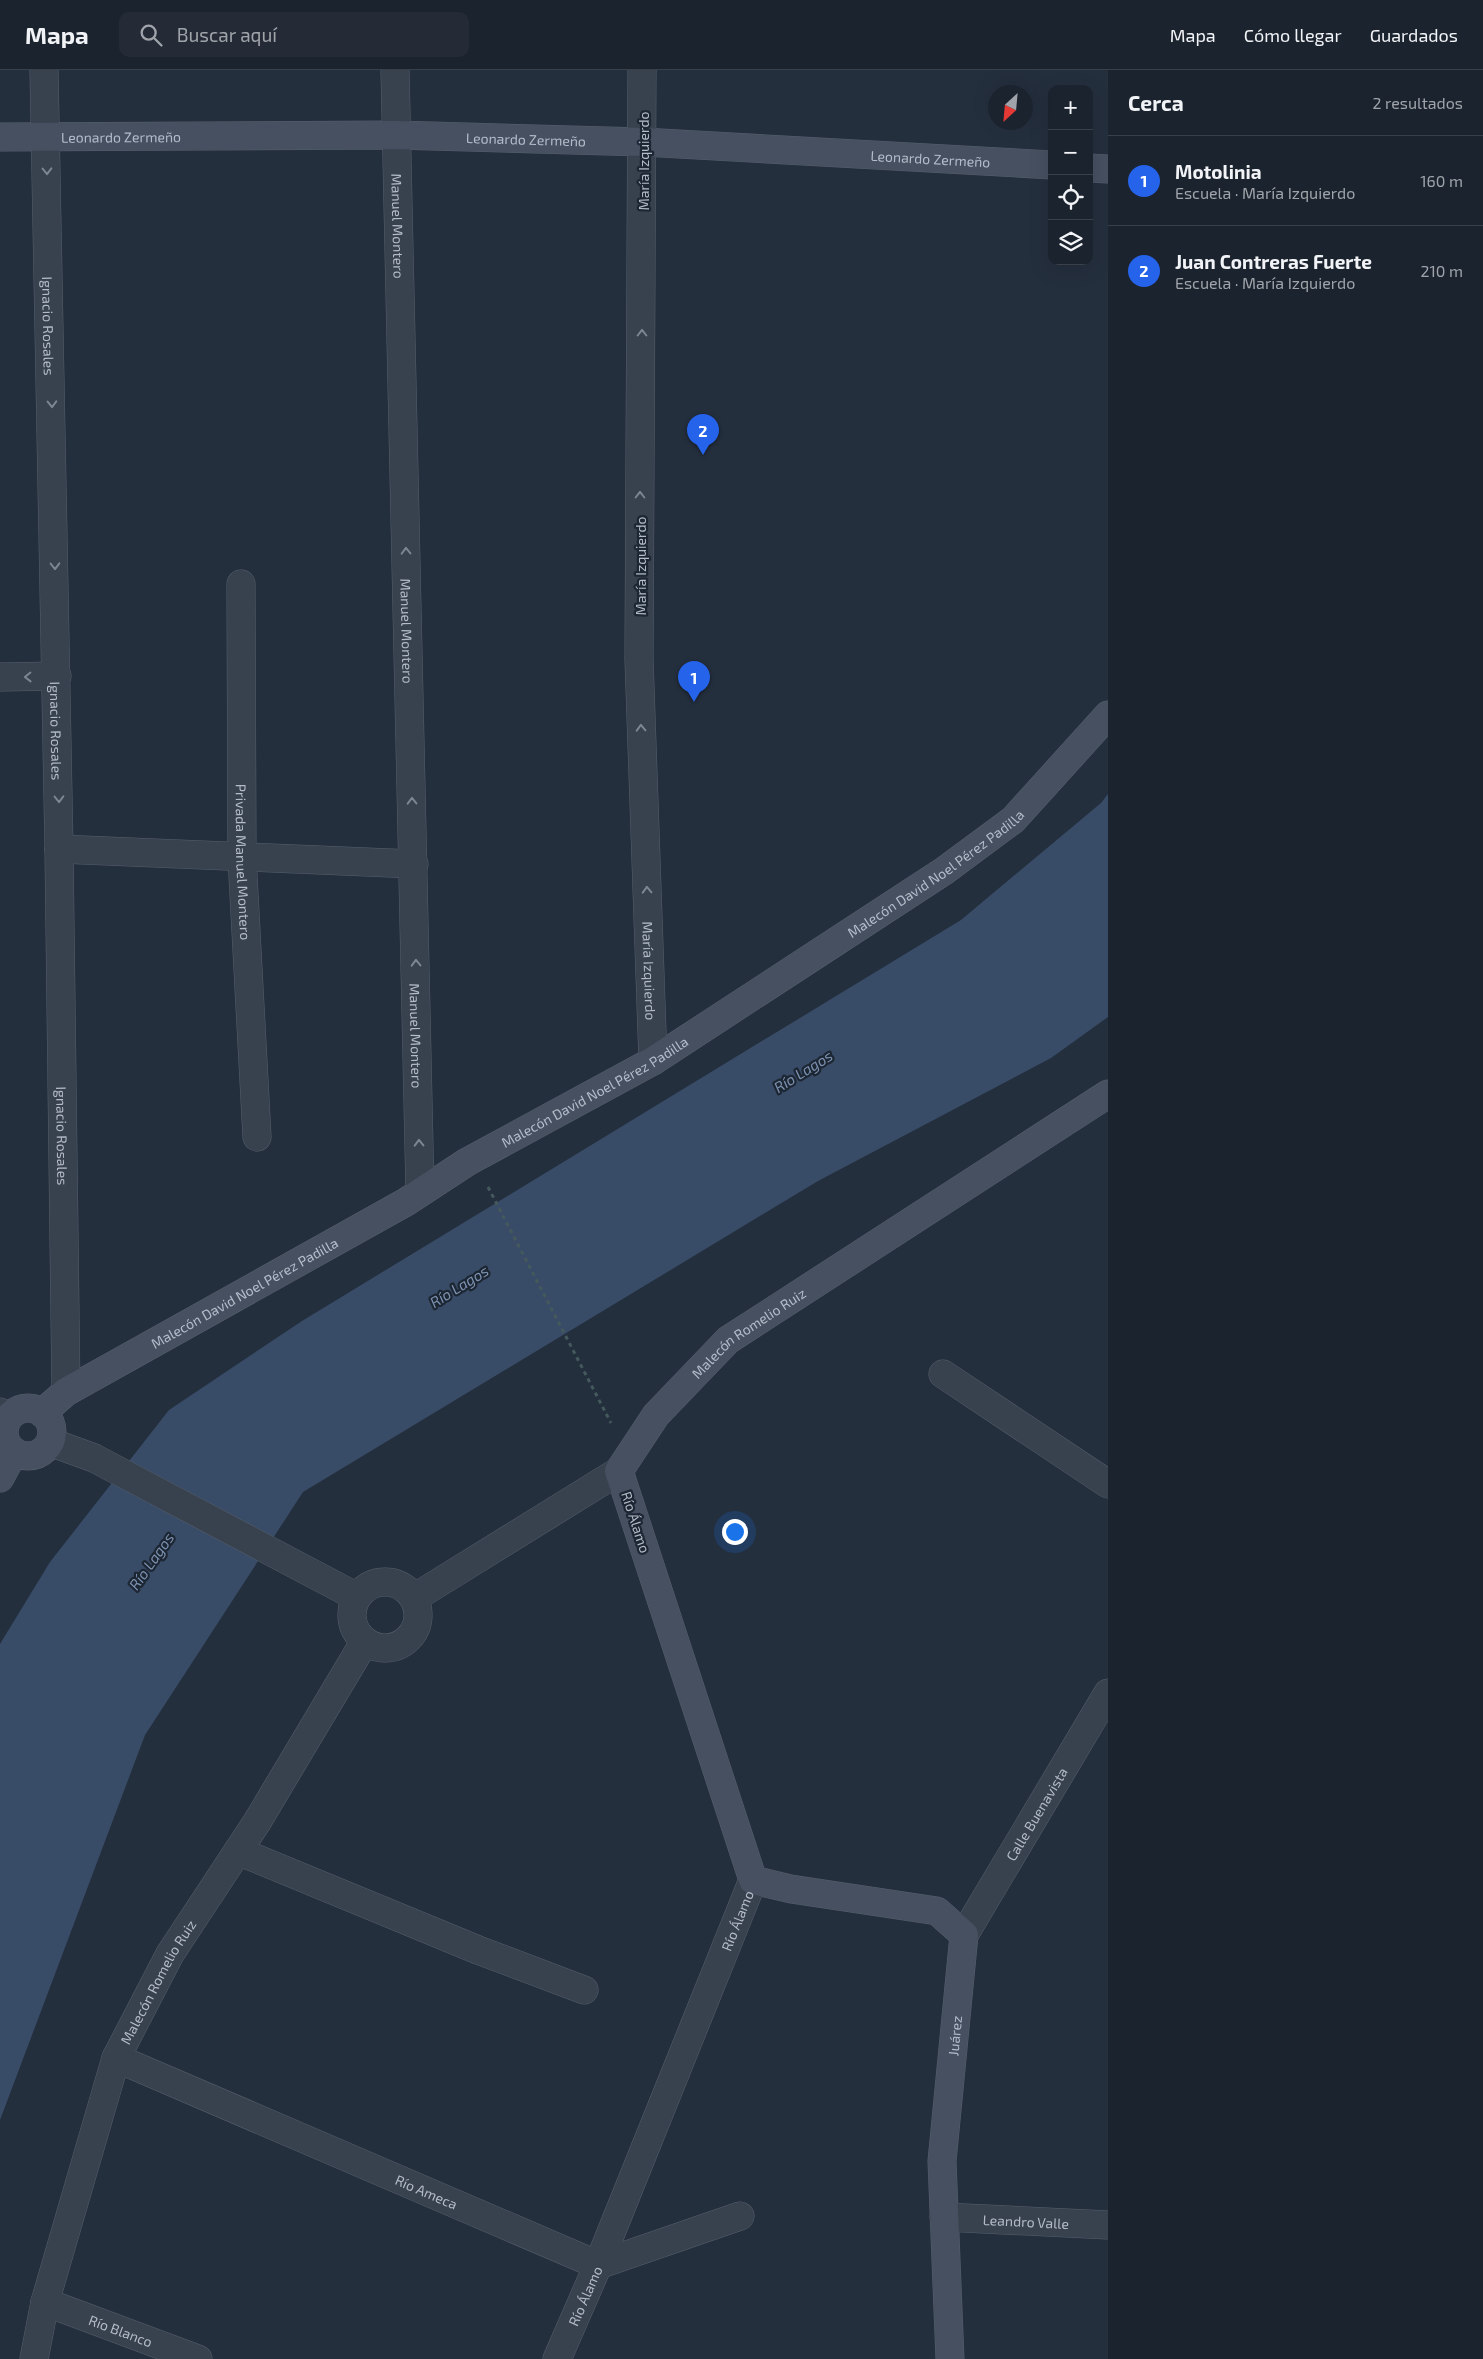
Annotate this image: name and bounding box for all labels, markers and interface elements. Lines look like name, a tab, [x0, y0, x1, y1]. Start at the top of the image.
search box	[119, 12, 469, 57]
text: Mapa	[25, 20, 89, 49]
icon: search	[137, 21, 165, 49]
text: Buscar aquí	[177, 23, 277, 46]
text: Mapa	[1170, 24, 1216, 46]
text: Cómo llegar	[1244, 24, 1342, 46]
text: Guardados	[1370, 24, 1458, 46]
north arrow	[988, 85, 1033, 130]
map controls	[1048, 85, 1093, 265]
button: +	[1048, 85, 1093, 130]
text: Cerca	[1128, 90, 1184, 115]
text: 2 resultados	[1372, 93, 1463, 112]
street label: María Izquierdo	[635, 111, 652, 211]
street label: Leonardo Zermeño	[61, 128, 181, 145]
street label: Leonardo Zermeño	[466, 128, 586, 149]
button: −	[1048, 130, 1093, 175]
street label: Leonardo Zermeño	[870, 146, 991, 170]
text: Motolinia	[1175, 160, 1262, 183]
one-way arrow	[42, 168, 52, 175]
text: 1	[1141, 171, 1147, 190]
text: 160 m	[1420, 171, 1463, 190]
street label: Manuel Montero	[389, 173, 408, 279]
button: locate	[1048, 175, 1093, 220]
text: Escuela · María Izquierdo	[1175, 183, 1355, 202]
button: layers	[1048, 220, 1093, 265]
text: Juan Contreras Fuerte	[1175, 250, 1372, 273]
text: 2	[1139, 261, 1149, 280]
text: 210 m	[1420, 261, 1463, 280]
text: Escuela · María Izquierdo	[1175, 273, 1355, 292]
street label: Ignacio Rosales	[39, 276, 58, 376]
one-way arrow	[637, 329, 647, 336]
one-way arrow	[46, 400, 57, 408]
pin: 2	[687, 414, 719, 455]
one-way arrow	[635, 491, 645, 499]
street label: María Izquierdo	[632, 516, 649, 616]
one-way arrow	[401, 547, 411, 554]
one-way arrow	[49, 562, 60, 570]
street label: Manuel Montero	[398, 578, 417, 684]
pin: 1	[678, 661, 710, 702]
one-way arrow	[24, 671, 32, 682]
street label: Ignacio Rosales	[47, 681, 66, 780]
one-way arrow	[636, 724, 647, 732]
street label: Privada Manuel Montero	[233, 784, 255, 941]
one-way arrow	[53, 795, 64, 803]
one-way arrow	[407, 797, 418, 805]
street label: Malecón David Noel Pérez Padilla	[844, 806, 1027, 941]
one-way arrow	[642, 886, 652, 894]
street label: María Izquierdo	[640, 921, 660, 1021]
one-way arrow	[411, 959, 421, 967]
street label: Manuel Montero	[407, 983, 426, 1089]
street label: Malecón David Noel Pérez Padilla	[498, 1032, 691, 1150]
water label: Río Lagos	[770, 1046, 836, 1096]
street label: Ignacio Rosales	[54, 1086, 72, 1185]
one-way arrow	[414, 1139, 425, 1147]
street label: Malecón David Noel Pérez Padilla	[148, 1233, 341, 1351]
water label: Río Lagos	[426, 1261, 492, 1311]
street label: Malecón Romelio Ruiz	[688, 1284, 809, 1382]
street label: Río Álamo	[618, 1489, 654, 1555]
your location	[722, 1519, 748, 1545]
water label: Río Lagos	[125, 1529, 177, 1593]
street label: Calle Buenavista	[1002, 1764, 1070, 1864]
street label: Río Álamo	[717, 1888, 757, 1953]
street label: Malecón Romelio Ruiz	[116, 1916, 199, 2047]
street label: Juárez	[944, 2015, 965, 2057]
street label: Río Ameca	[393, 2171, 460, 2212]
street label: Leandro Valle	[982, 2210, 1069, 2232]
street label: Río Álamo	[564, 2263, 605, 2328]
street label: Río Blanco	[87, 2311, 155, 2350]

